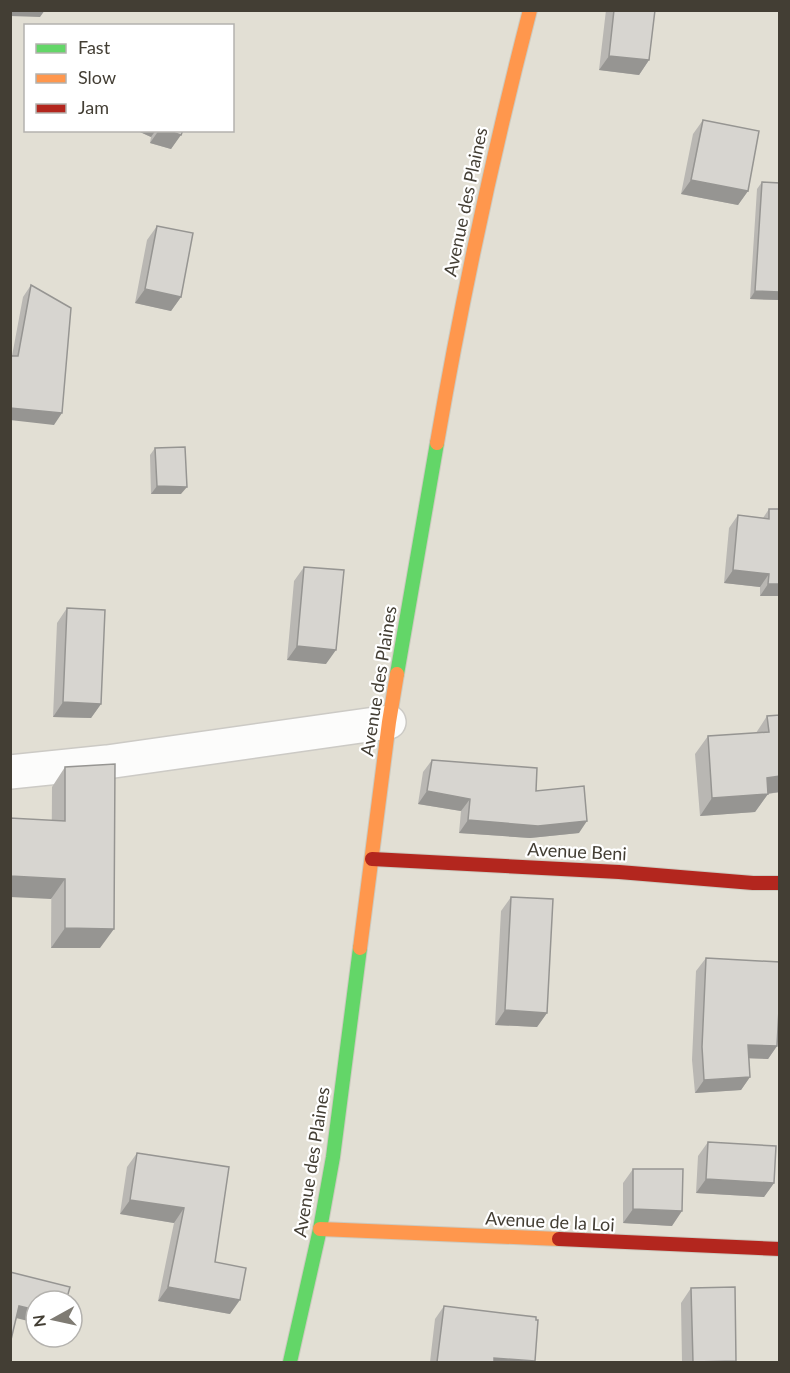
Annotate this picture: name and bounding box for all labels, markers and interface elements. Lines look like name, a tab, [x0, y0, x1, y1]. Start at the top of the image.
legend	[24, 24, 234, 132]
text: Fast	[78, 36, 111, 58]
text: Slow	[78, 66, 116, 88]
text: Jam	[78, 96, 109, 118]
street label: Avenue des Plaines	[438, 125, 492, 278]
street label: Avenue des Plaines	[355, 604, 401, 758]
street label: Avenue Beni	[527, 837, 627, 865]
street label: Avenue des Plaines	[288, 1085, 334, 1239]
street label: Avenue de la Loi	[485, 1207, 615, 1235]
north arrow	[24, 1289, 84, 1349]
text: N	[28, 1314, 49, 1329]

